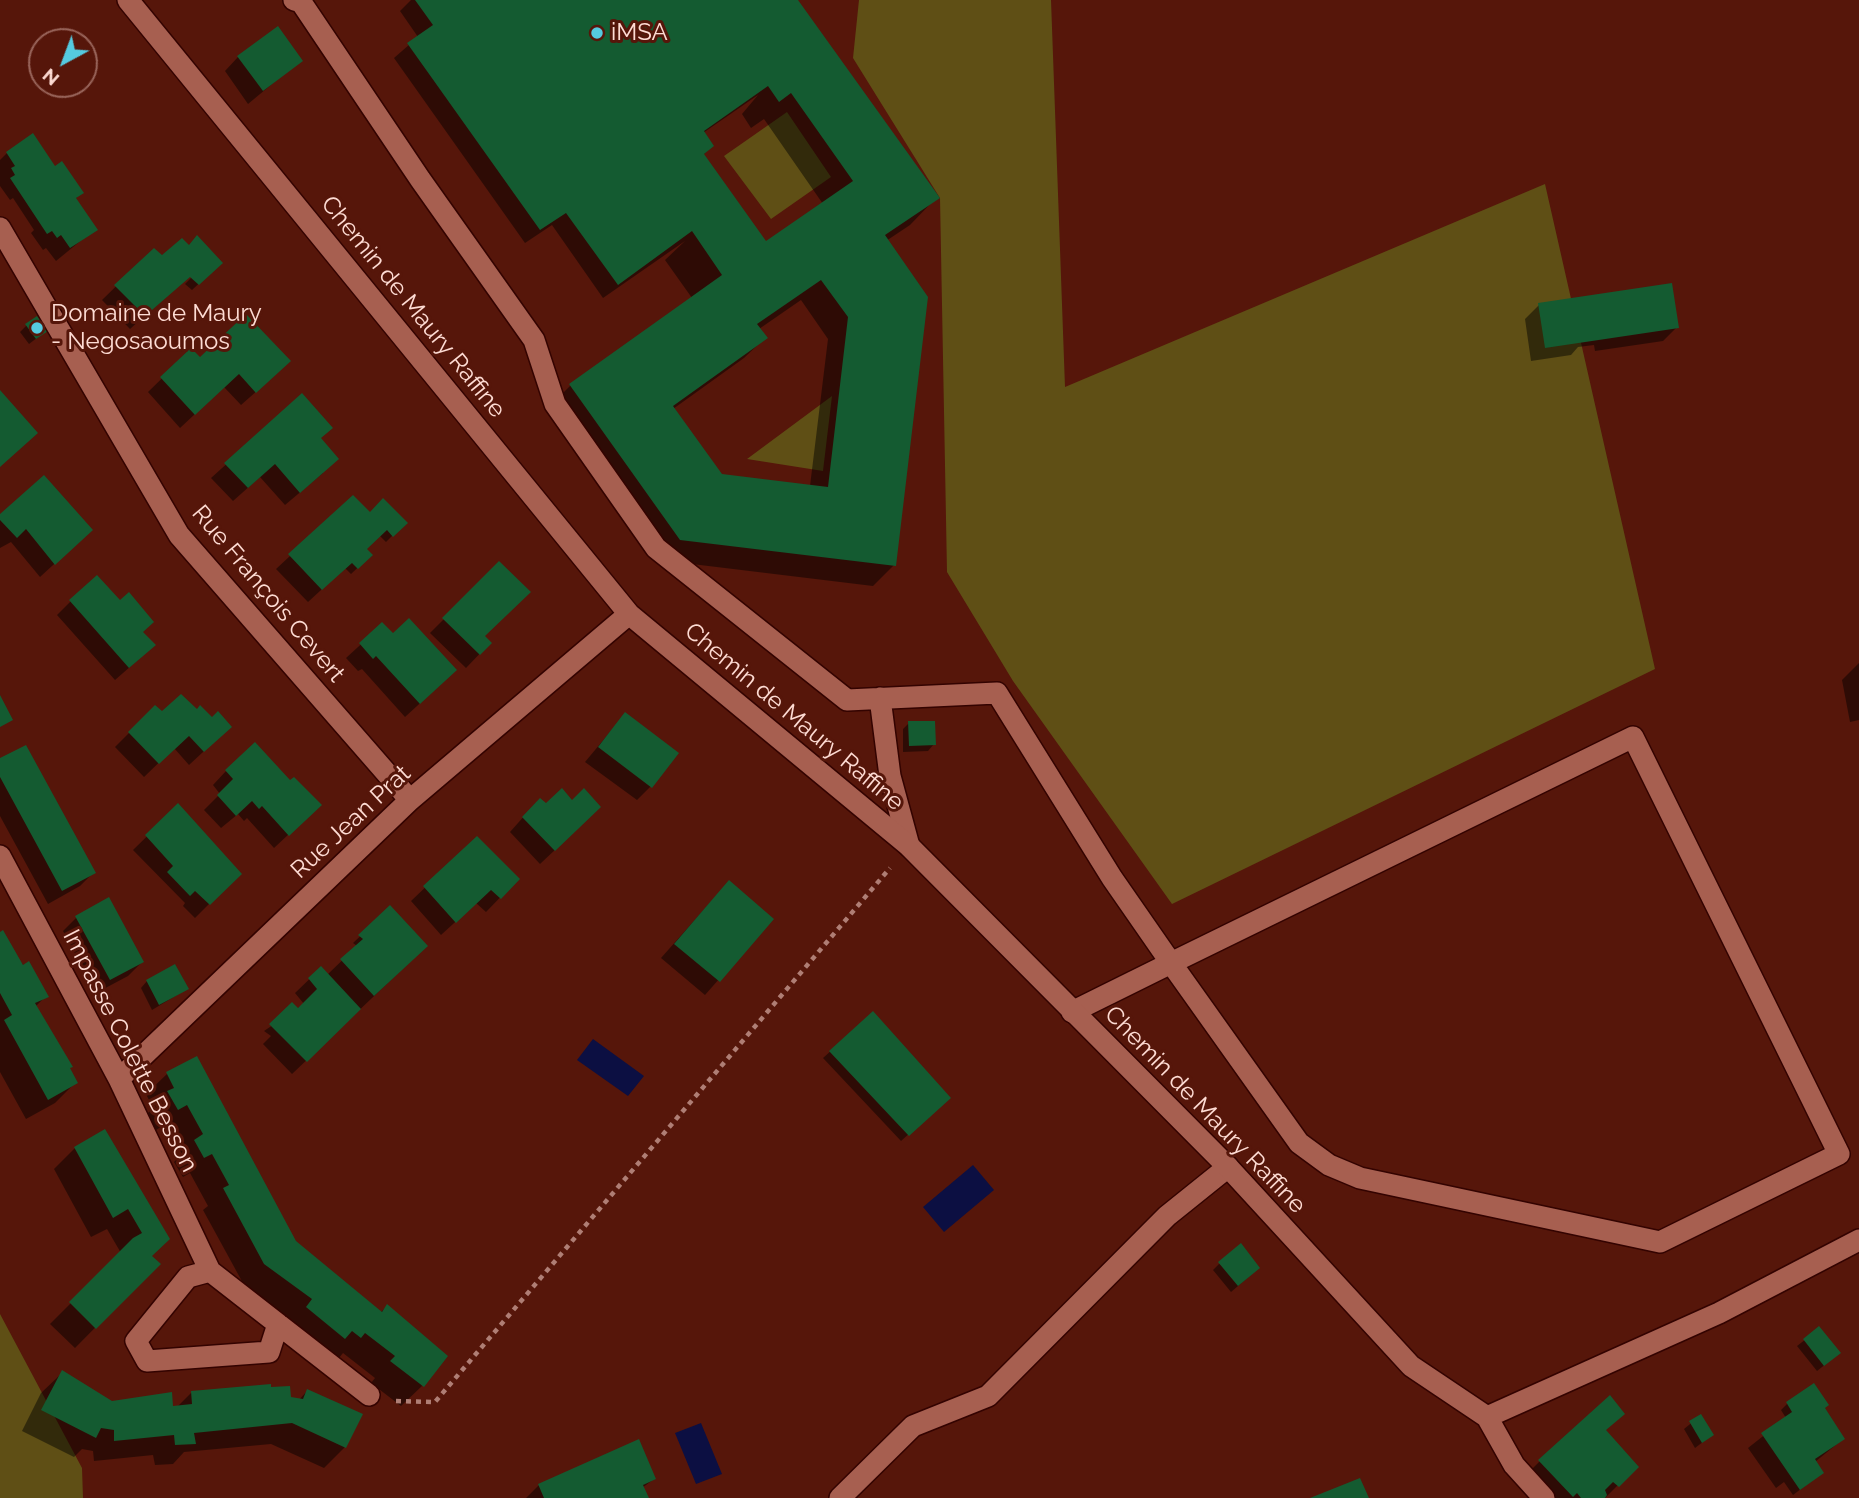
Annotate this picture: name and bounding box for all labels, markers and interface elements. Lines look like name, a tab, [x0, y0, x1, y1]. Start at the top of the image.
place label: iMSA	[611, 19, 668, 47]
marker: iMSA	[589, 25, 605, 41]
north arrow	[28, 28, 98, 98]
text: N	[38, 64, 63, 90]
street label: Chemin de Maury Raffine	[315, 190, 511, 424]
place label: Domaine de Maury - Negosaoumos	[51, 300, 262, 356]
marker: Domaine de Maury - Negosaoumos	[29, 320, 45, 336]
street label: Rue François Cevert	[186, 500, 350, 688]
street label: Chemin de Maury Raffine	[679, 617, 909, 817]
street label: Rue Jean Prat	[285, 759, 417, 885]
street label: Impasse Colette Besson	[56, 925, 204, 1177]
street label: Chemin de Maury Raffine	[1098, 1000, 1312, 1220]

